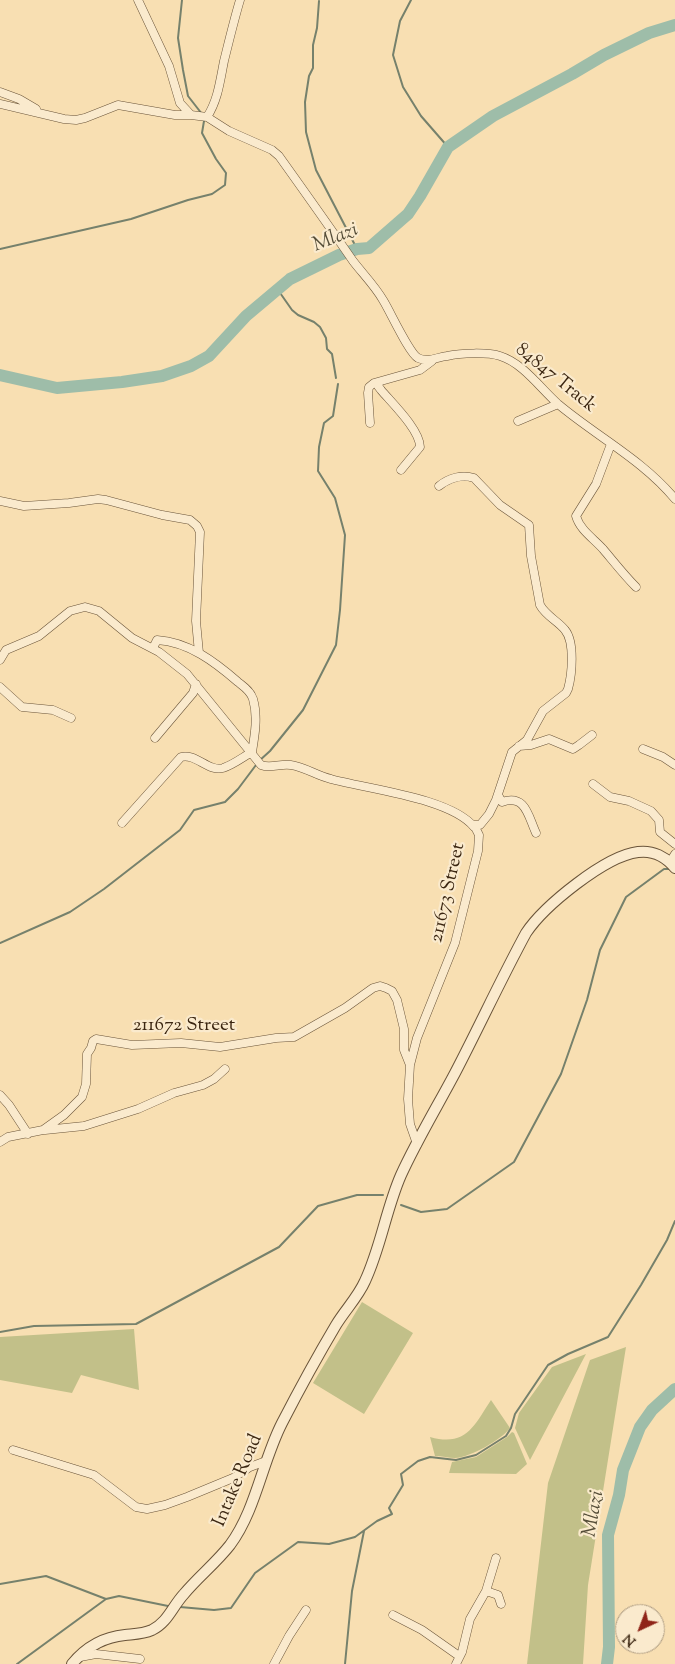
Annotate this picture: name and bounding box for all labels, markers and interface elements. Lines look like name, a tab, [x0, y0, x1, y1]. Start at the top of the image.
water label: Mlazi	[310, 219, 362, 259]
street label: 84847 Track	[510, 339, 600, 419]
street label: 211673 Street	[426, 841, 472, 945]
street label: 211672 Street	[133, 1016, 235, 1038]
street label: Intake Road	[209, 1431, 269, 1531]
water label: Mlazi	[579, 1489, 611, 1539]
north arrow	[615, 1604, 665, 1654]
text: N	[620, 1628, 641, 1650]

